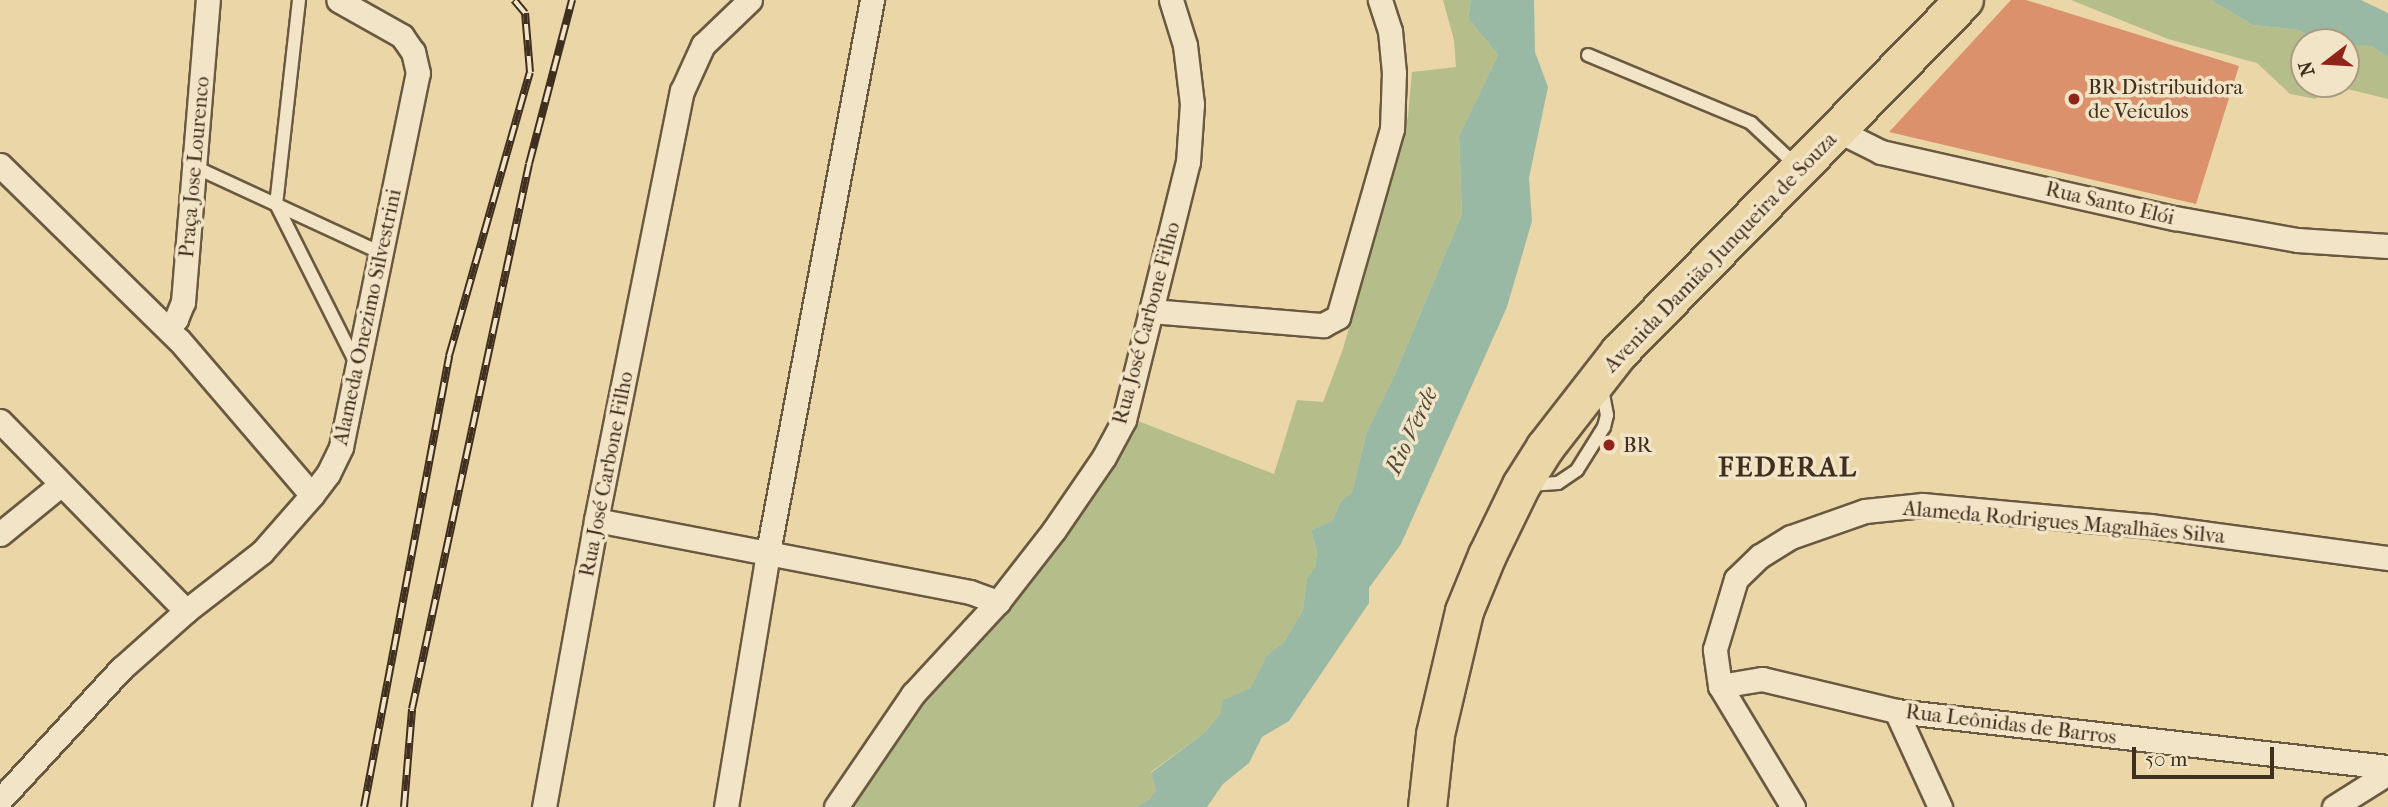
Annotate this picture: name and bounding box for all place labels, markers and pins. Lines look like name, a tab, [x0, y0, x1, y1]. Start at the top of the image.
place label: BR Distribuidora de Veículos	[2088, 74, 2243, 124]
marker: BR Distribuidora de Veículos	[2066, 91, 2082, 107]
place label: BR	[1623, 432, 1652, 458]
marker: BR	[1601, 437, 1617, 453]

